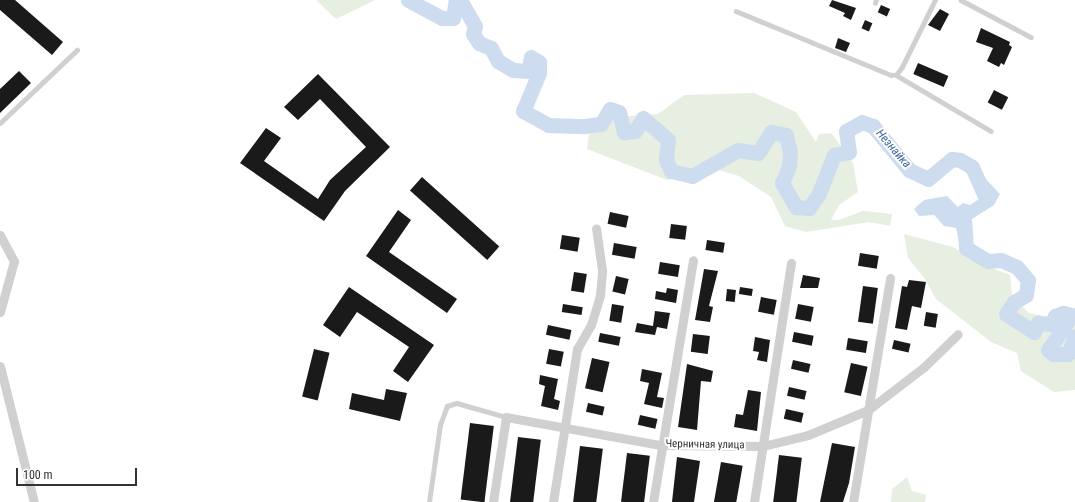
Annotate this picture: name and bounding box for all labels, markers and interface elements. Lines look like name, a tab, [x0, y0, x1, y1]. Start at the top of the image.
water label: Незнайка	[872, 127, 914, 171]
street label: Черничная улица	[665, 438, 745, 452]
scale bar	[18, 460, 139, 486]
text: 100 m	[23, 468, 53, 482]

